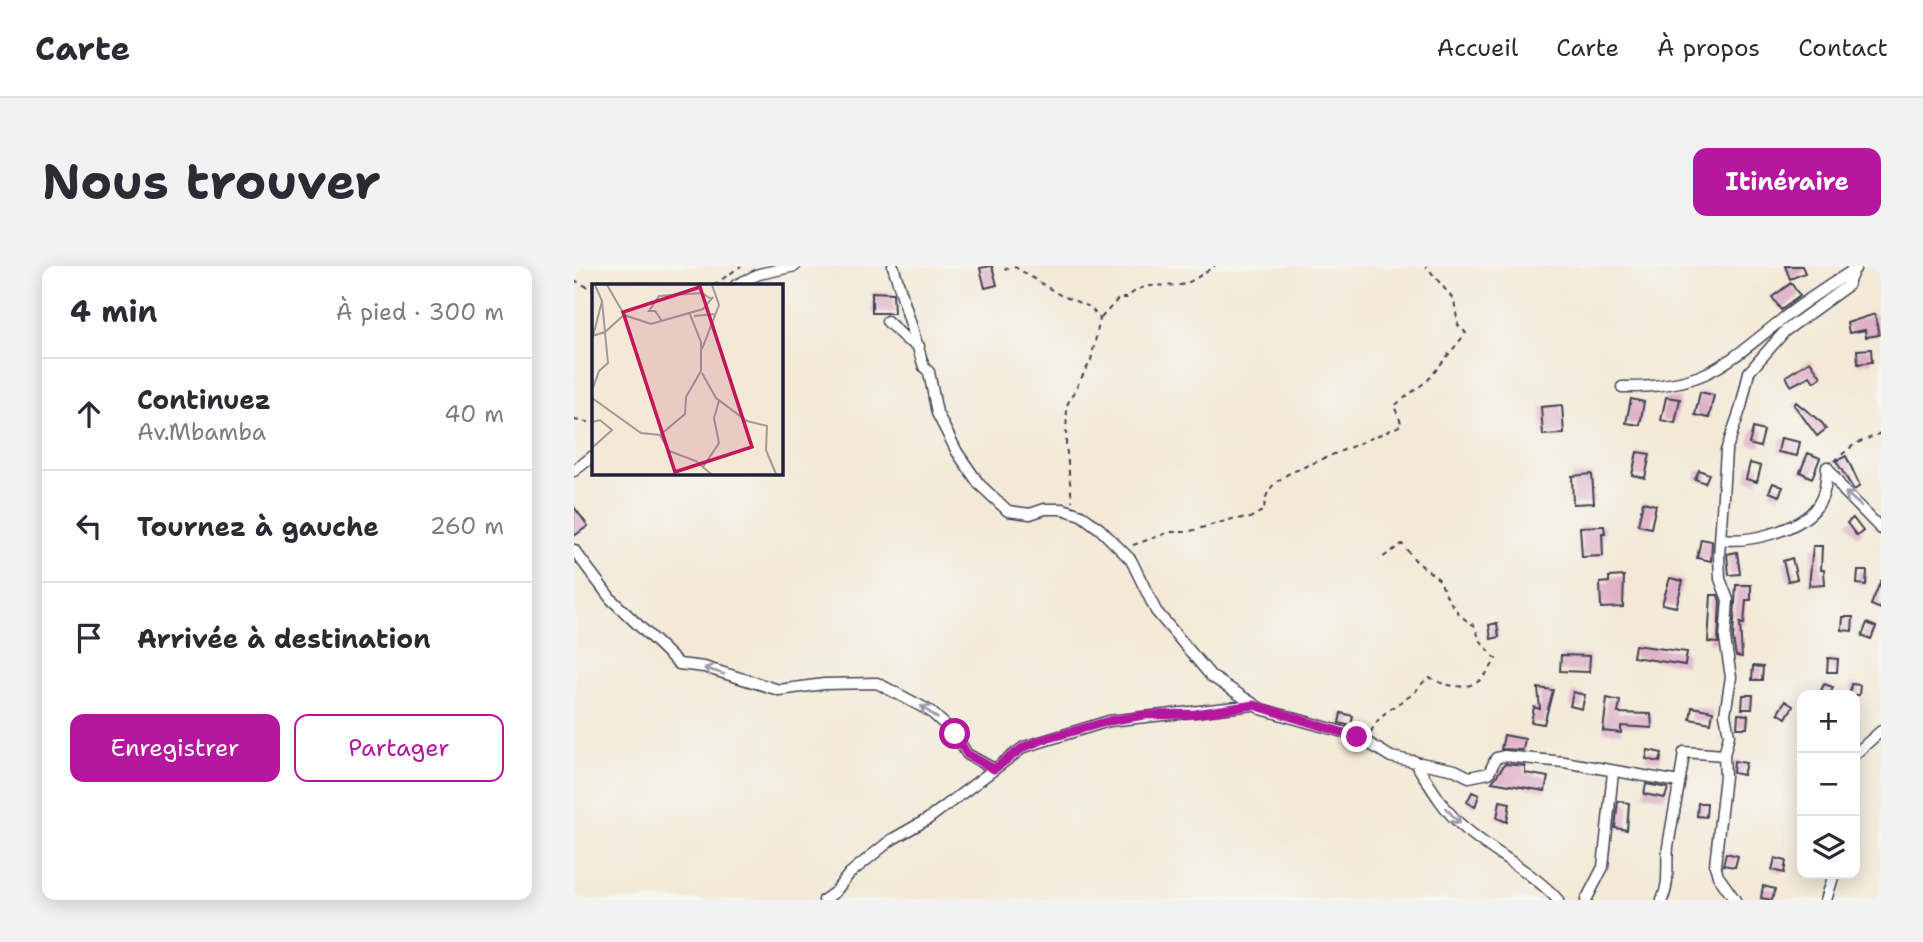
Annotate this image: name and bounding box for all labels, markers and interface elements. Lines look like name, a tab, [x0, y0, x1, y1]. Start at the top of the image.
text: Carte	[35, 26, 130, 71]
text: Accueil	[1437, 32, 1518, 64]
text: Carte	[1556, 32, 1619, 64]
text: À propos	[1657, 32, 1760, 64]
text: Contact	[1798, 32, 1888, 64]
button: Itinéraire	[1693, 148, 1881, 216]
text: Nous trouver	[42, 149, 381, 215]
inset map	[592, 284, 782, 474]
text: 4 min	[70, 291, 157, 332]
text: À pied · 300 m	[336, 297, 504, 327]
text: Continuez	[137, 382, 271, 417]
icon: ahead	[70, 395, 108, 433]
text: 40 m	[444, 399, 504, 429]
text: Av.Mbamba	[137, 417, 266, 447]
one-way arrow	[1845, 490, 1862, 507]
icon: left	[70, 507, 108, 545]
text: Tournez à gauche	[137, 509, 379, 544]
text: 260 m	[430, 511, 504, 541]
icon: arrive	[70, 619, 108, 657]
text: Arrivée à destination	[137, 621, 431, 656]
one-way arrow	[703, 664, 725, 676]
map controls	[1797, 690, 1860, 879]
button: +	[1797, 690, 1860, 753]
one-way arrow	[920, 705, 939, 719]
button: Enregistrer	[70, 714, 280, 782]
button: Partager	[294, 714, 504, 782]
route start	[939, 718, 970, 749]
route end	[1341, 721, 1372, 752]
button: −	[1797, 753, 1860, 816]
one-way arrow	[1445, 807, 1462, 824]
button: layers	[1797, 816, 1860, 879]

